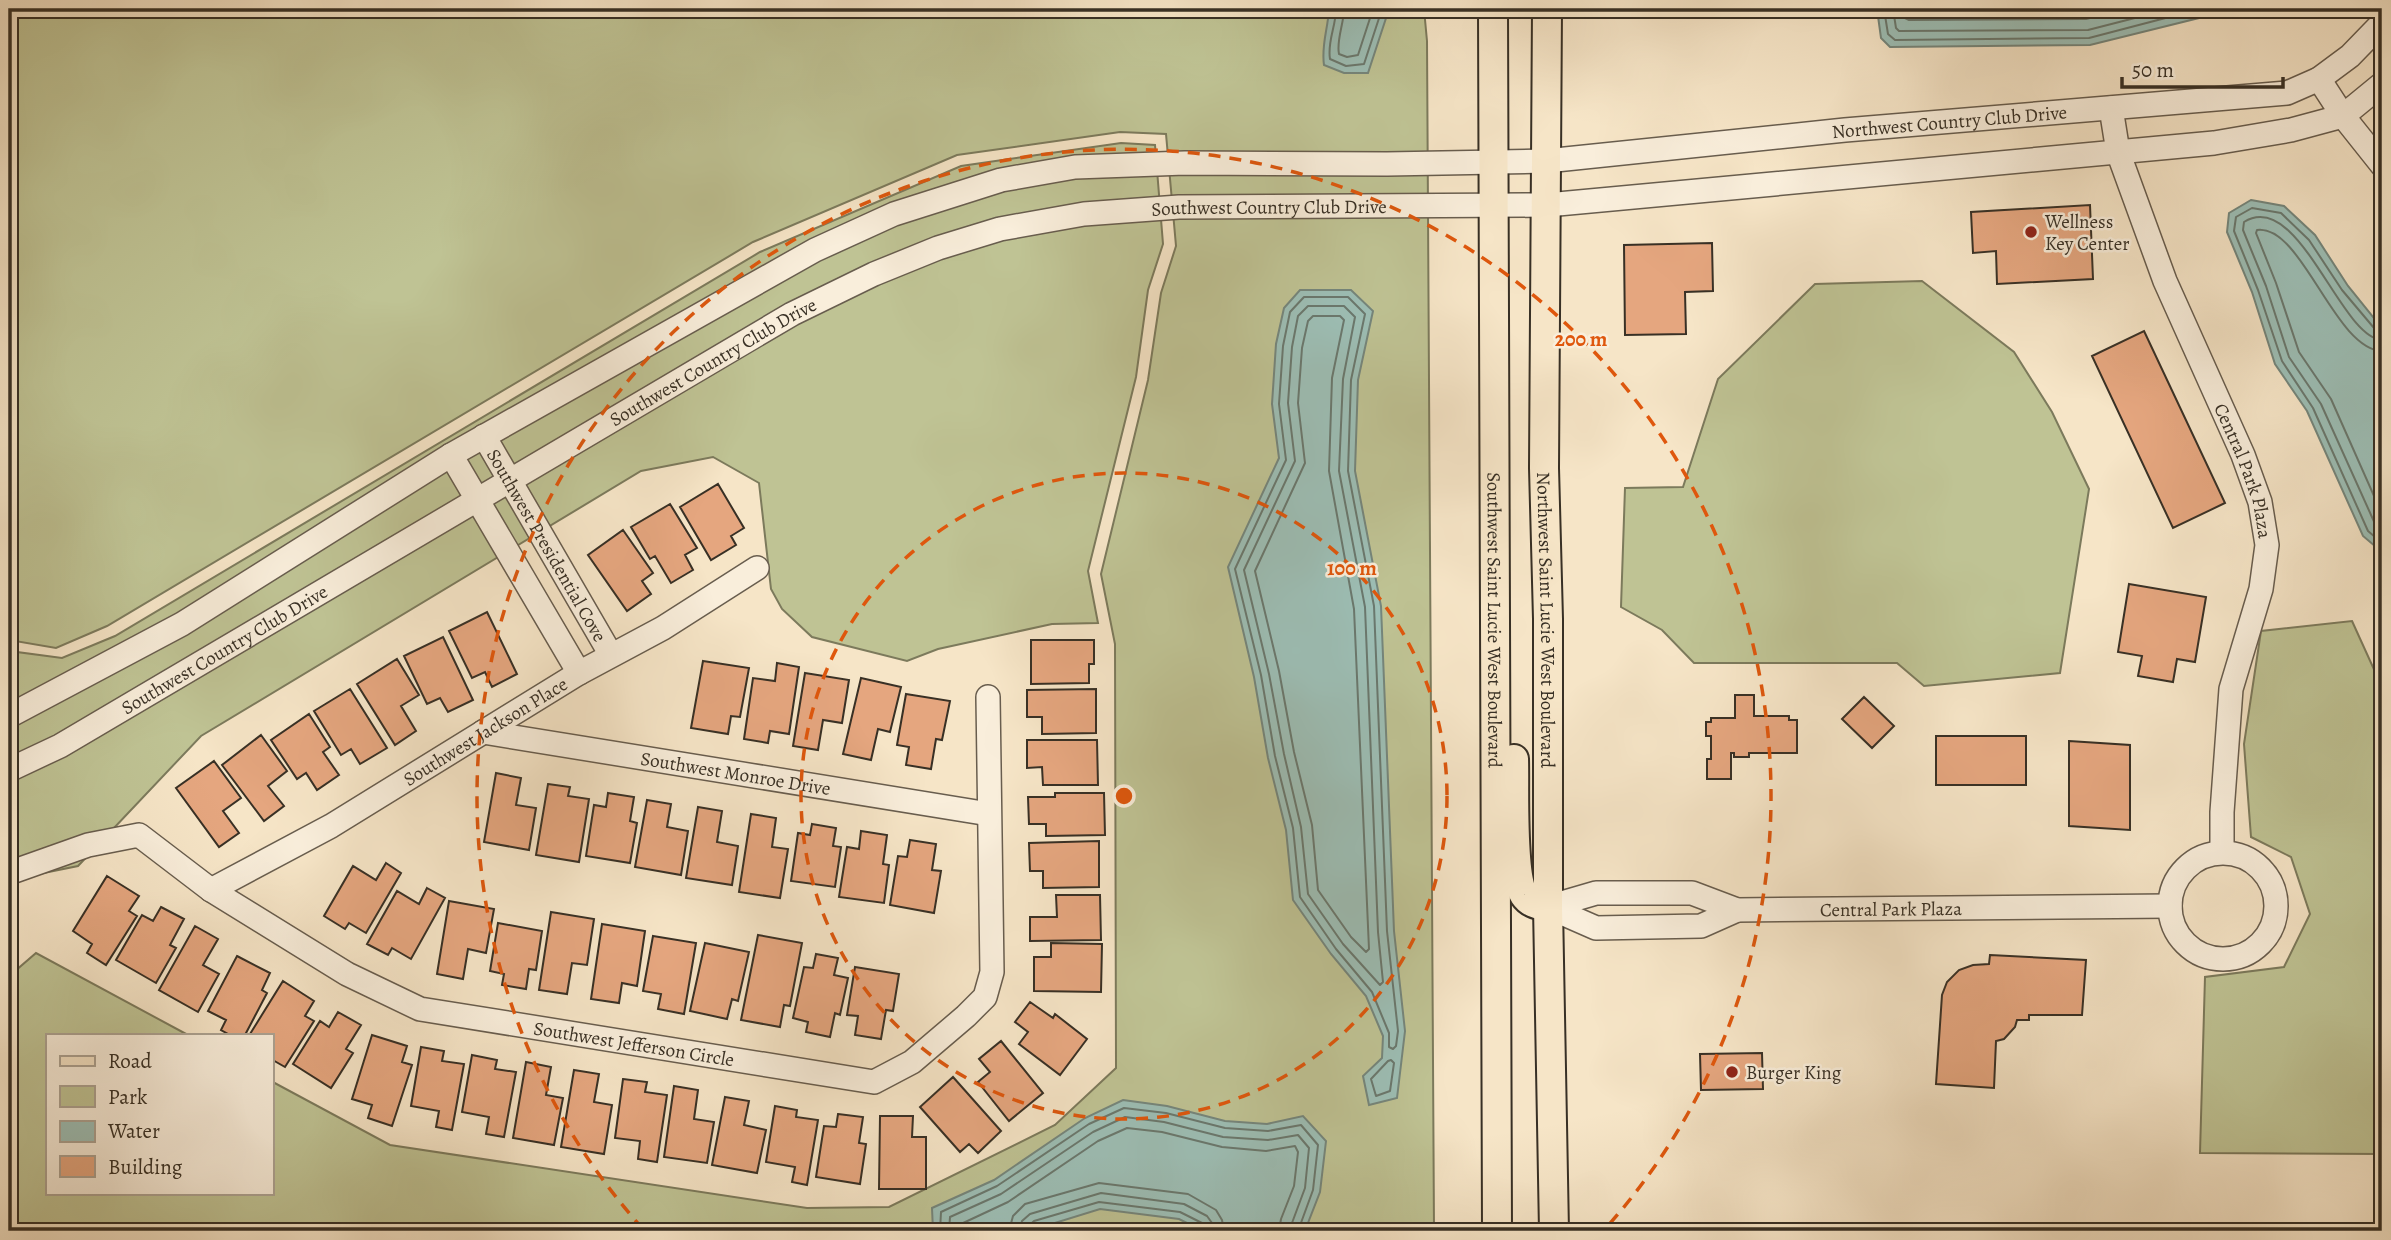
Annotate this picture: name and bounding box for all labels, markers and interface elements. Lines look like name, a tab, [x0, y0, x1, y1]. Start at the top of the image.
scale bar	[2122, 46, 2282, 90]
text: 50 m	[2132, 56, 2174, 84]
street label: Northwest Country Club Drive	[1830, 99, 2068, 145]
street label: Southwest Country Club Drive	[1150, 194, 1387, 223]
place label: Wellness Key Center	[2044, 209, 2130, 257]
marker: Wellness Key Center	[2023, 224, 2039, 240]
street label: Southwest Country Club Drive	[605, 292, 821, 433]
text: 200 m	[1555, 325, 1608, 353]
street label: Central Park Plaza	[2207, 399, 2278, 540]
street label: Southwest Presidential Cove	[480, 444, 613, 647]
street label: Southwest Saint Lucie West Boulevard	[1481, 472, 1507, 769]
street label: Northwest Saint Lucie West Boulevard	[1530, 472, 1560, 769]
text: 100 m	[1327, 554, 1377, 582]
street label: Southwest Country Club Drive	[117, 579, 333, 721]
street label: Southwest Jackson Place	[399, 671, 573, 792]
street label: Southwest Monroe Drive	[639, 746, 832, 802]
centre of rings	[1112, 784, 1136, 808]
street label: Central Park Plaza	[1820, 896, 1962, 923]
street label: Southwest Jefferson Circle	[532, 1015, 736, 1073]
legend	[46, 1034, 273, 1194]
text: Road	[108, 1047, 152, 1075]
place label: Burger King	[1746, 1060, 1842, 1086]
marker: Burger King	[1724, 1064, 1740, 1080]
text: Park	[108, 1083, 148, 1111]
text: Water	[107, 1117, 160, 1145]
text: Building	[108, 1153, 183, 1181]

